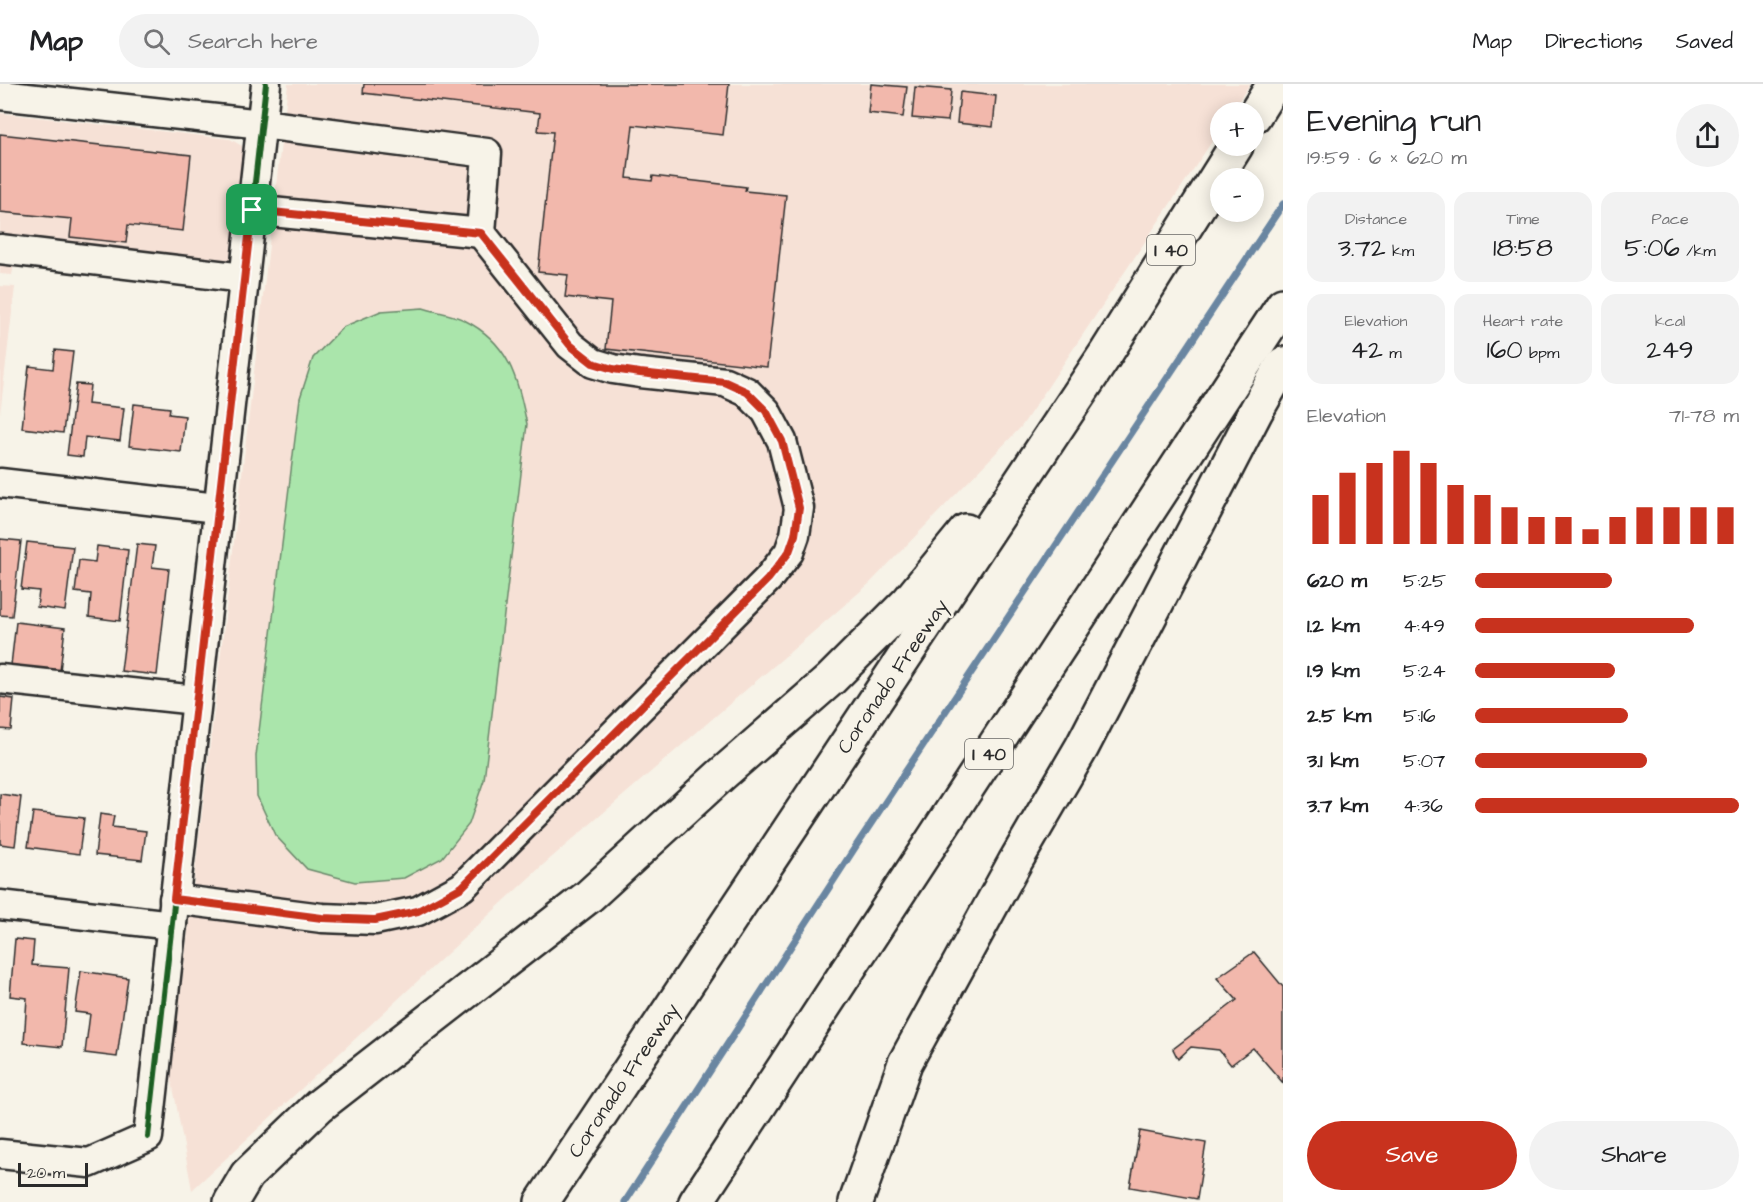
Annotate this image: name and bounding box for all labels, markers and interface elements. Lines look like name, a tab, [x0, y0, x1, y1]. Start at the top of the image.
search box	[119, 14, 539, 68]
text: Map	[30, 22, 83, 61]
icon: search	[140, 25, 173, 58]
text: Search here	[188, 26, 318, 57]
text: Map	[1472, 27, 1512, 56]
text: Directions	[1545, 27, 1643, 56]
text: Saved	[1676, 27, 1733, 56]
text: Evening run	[1307, 98, 1481, 144]
map controls	[1210, 102, 1264, 222]
button: +	[1210, 102, 1264, 156]
button: share	[1676, 104, 1739, 167]
text: 19:59 · 6 × 620 m	[1307, 144, 1467, 172]
button: −	[1210, 168, 1264, 222]
pin	[226, 184, 277, 235]
icon: arrive	[235, 193, 268, 226]
text: Distance	[1345, 208, 1407, 230]
text: Time	[1506, 208, 1540, 230]
text: Pace	[1651, 208, 1689, 230]
text: 3.72	[1338, 230, 1386, 266]
text: 18:58	[1493, 230, 1553, 266]
text: 5:06	[1624, 230, 1680, 266]
road number: I 40	[1147, 235, 1195, 265]
text: km	[1386, 240, 1414, 262]
text: /km	[1680, 240, 1716, 262]
text: Elevation	[1345, 310, 1407, 332]
text: Heart rate	[1483, 310, 1563, 332]
text: kcal	[1655, 310, 1685, 332]
text: 42	[1350, 332, 1383, 368]
text: 160	[1487, 332, 1523, 368]
text: 249	[1646, 332, 1694, 368]
text: m	[1383, 342, 1402, 364]
text: bpm	[1523, 342, 1559, 364]
text: Elevation	[1307, 402, 1386, 430]
text: 71–78 m	[1669, 402, 1739, 430]
text: 620 m	[1307, 567, 1367, 595]
text: 5:25	[1403, 567, 1446, 595]
street label: Coronado Freeway	[831, 594, 956, 760]
text: 1.2 km	[1307, 612, 1360, 640]
text: 4:49	[1403, 612, 1445, 640]
text: 1.9 km	[1307, 657, 1360, 685]
text: 5:24	[1403, 657, 1446, 685]
text: 2.5 km	[1307, 702, 1371, 730]
text: 5:16	[1403, 702, 1436, 730]
road number: I 40	[965, 739, 1013, 769]
text: 3.1 km	[1307, 747, 1358, 775]
text: 5:07	[1403, 747, 1445, 775]
text: 3.7 km	[1307, 792, 1368, 820]
text: 4:36	[1403, 792, 1443, 820]
street label: Coronado Freeway	[562, 998, 687, 1164]
button: Save	[1307, 1121, 1517, 1190]
button: Share	[1529, 1121, 1739, 1190]
scale bar	[18, 1160, 88, 1188]
text: 20 m	[27, 1162, 65, 1184]

